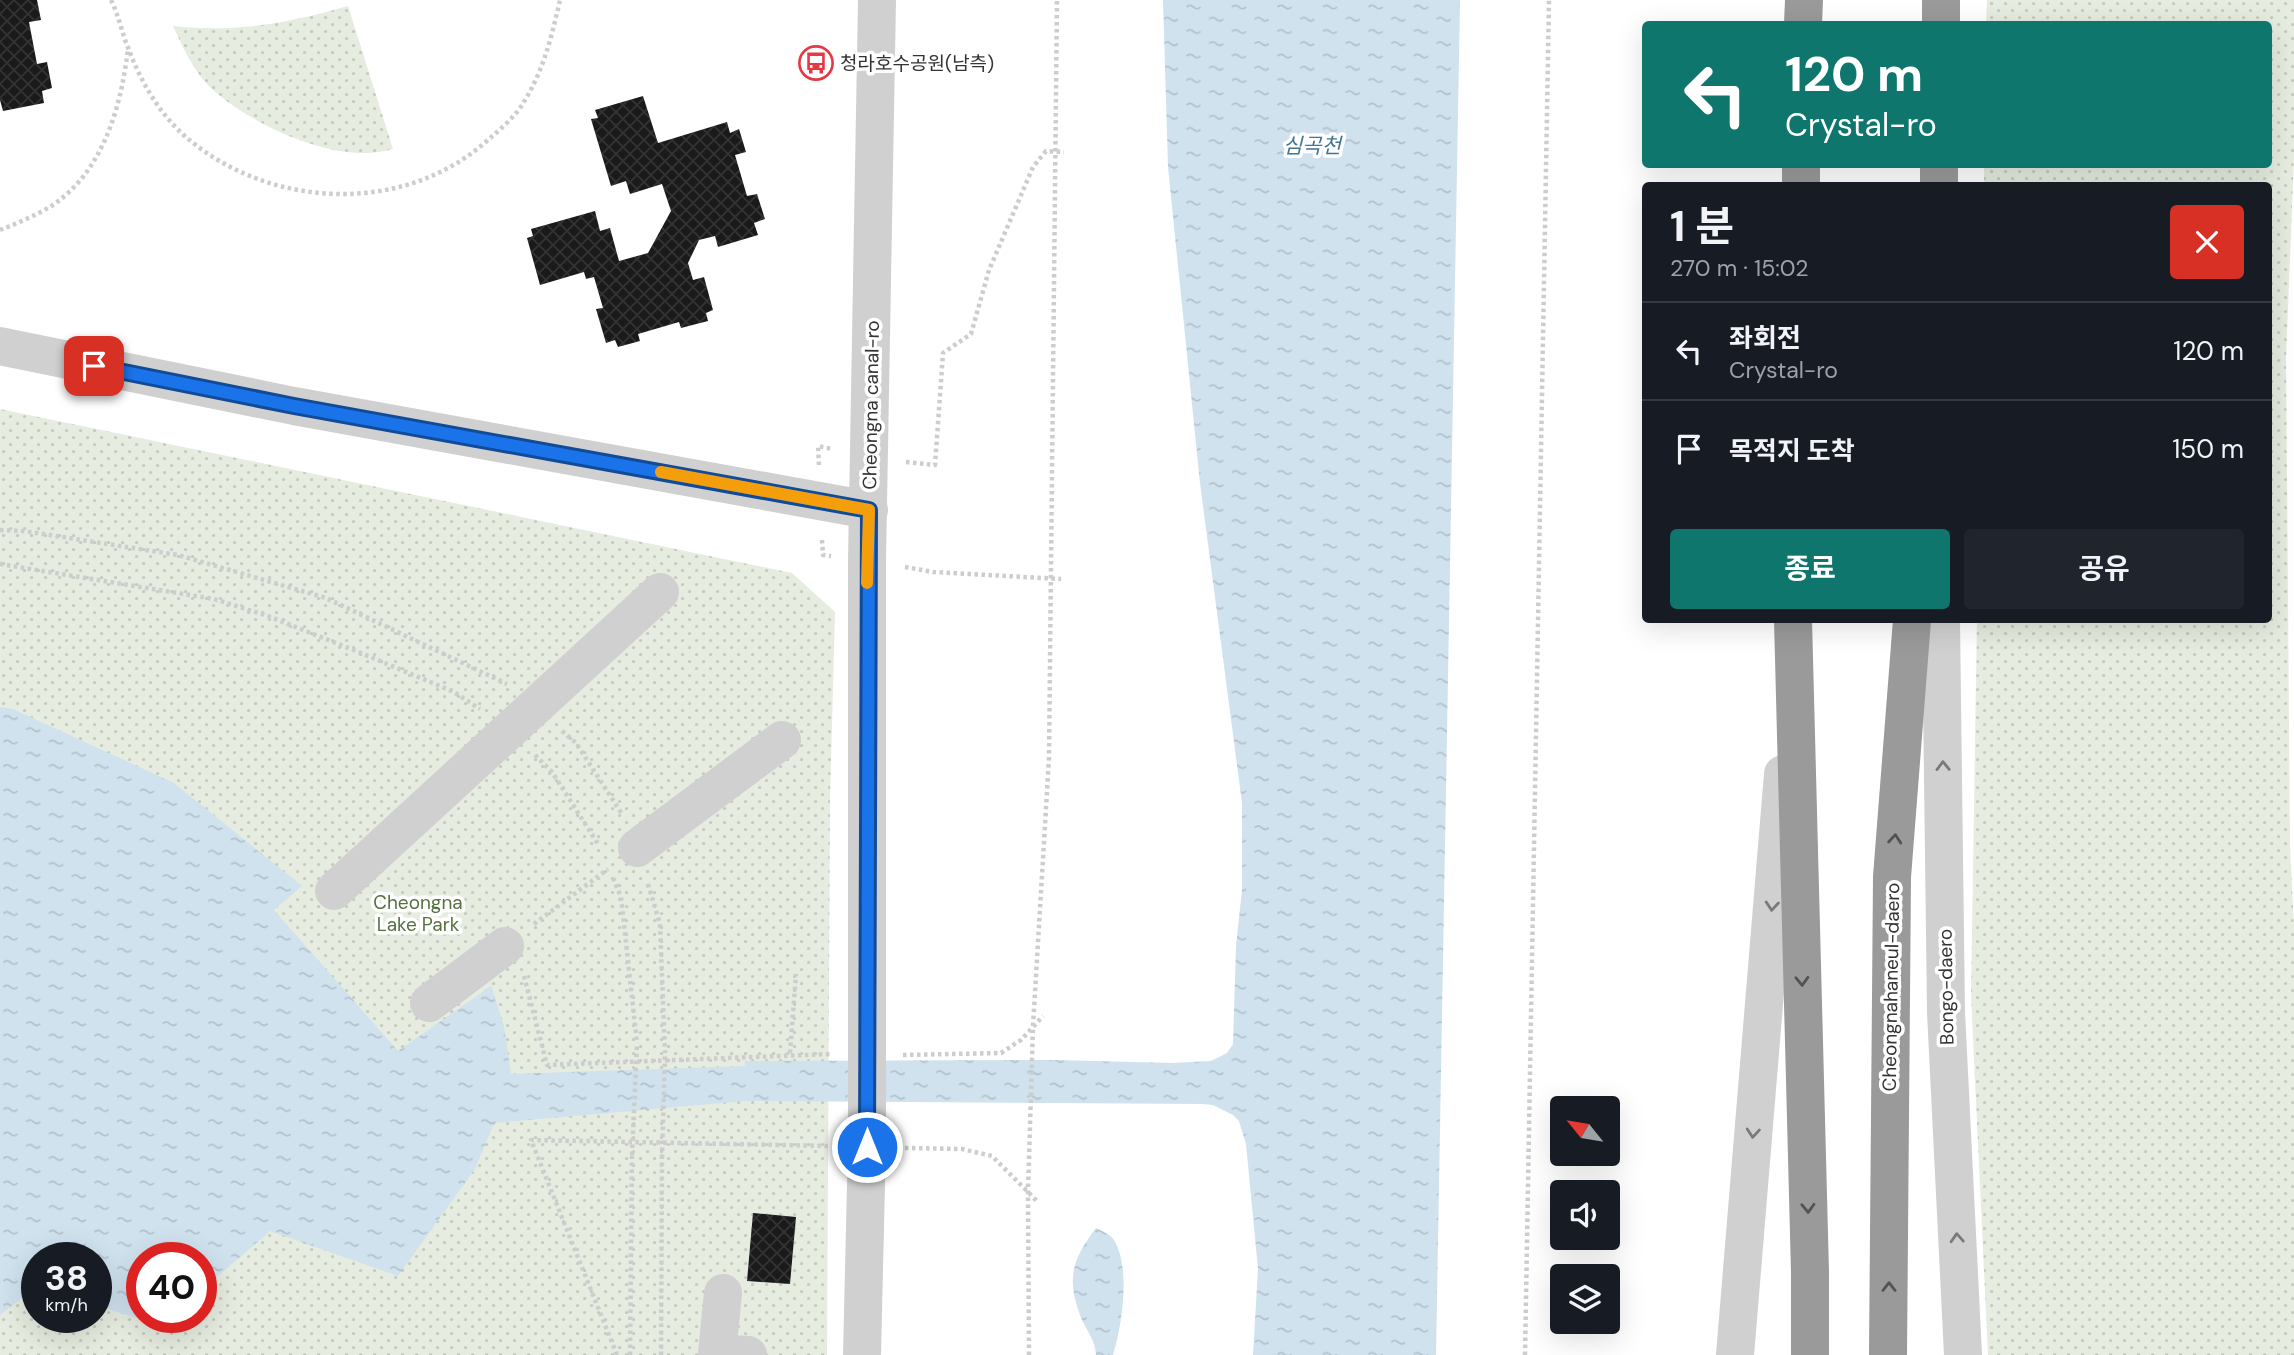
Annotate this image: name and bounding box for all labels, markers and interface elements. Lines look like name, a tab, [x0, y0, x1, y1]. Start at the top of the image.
text: 120 m	[1785, 42, 1923, 106]
bus stop icon: 청라호수공원(남측)	[797, 44, 835, 82]
icon: left	[1670, 49, 1761, 140]
place label: 청라호수공원(남측)	[840, 51, 994, 76]
text: Crystal-ro	[1785, 104, 1937, 146]
water label: 심곡천	[1283, 132, 1344, 160]
text: 1 분	[1670, 199, 1734, 254]
button: close	[2170, 205, 2244, 279]
text: 270 m · 15:02	[1670, 253, 1809, 283]
street label: Cheongna canal-ro	[857, 320, 885, 490]
text: 좌회전	[1729, 321, 1801, 355]
icon: left	[1670, 332, 1708, 370]
text: 120 m	[2173, 334, 2244, 368]
pin	[64, 336, 124, 396]
icon: arrive	[75, 347, 113, 385]
text: Crystal-ro	[1729, 355, 1838, 385]
icon: arrive	[1670, 430, 1708, 468]
text: 150 m	[2172, 432, 2244, 466]
text: 목적지 도착	[1729, 434, 1855, 468]
button: 종료	[1670, 529, 1950, 609]
button: 공유	[1964, 529, 2244, 609]
one-way arrow	[1935, 760, 1951, 770]
one-way arrow	[1887, 833, 1902, 844]
street label: Cheongnahaneul-daero	[1877, 882, 1905, 1092]
park label: Cheongna Lake Park	[373, 890, 463, 937]
one-way arrow	[1765, 901, 1780, 912]
street label: Bongo-daero	[1932, 929, 1960, 1045]
one-way arrow	[1794, 975, 1809, 986]
north arrow	[1550, 1096, 1620, 1166]
map controls	[1550, 1096, 1620, 1334]
position arrow	[830, 1110, 904, 1184]
one-way arrow	[1746, 1128, 1761, 1139]
button: sound	[1550, 1180, 1620, 1250]
one-way arrow	[1801, 1203, 1816, 1214]
one-way arrow	[1950, 1232, 1965, 1243]
speed limit sign: 40	[126, 1242, 217, 1333]
text: 38	[45, 1255, 88, 1301]
button: layers	[1550, 1264, 1620, 1334]
one-way arrow	[1881, 1281, 1897, 1292]
text: km/h	[45, 1293, 88, 1317]

